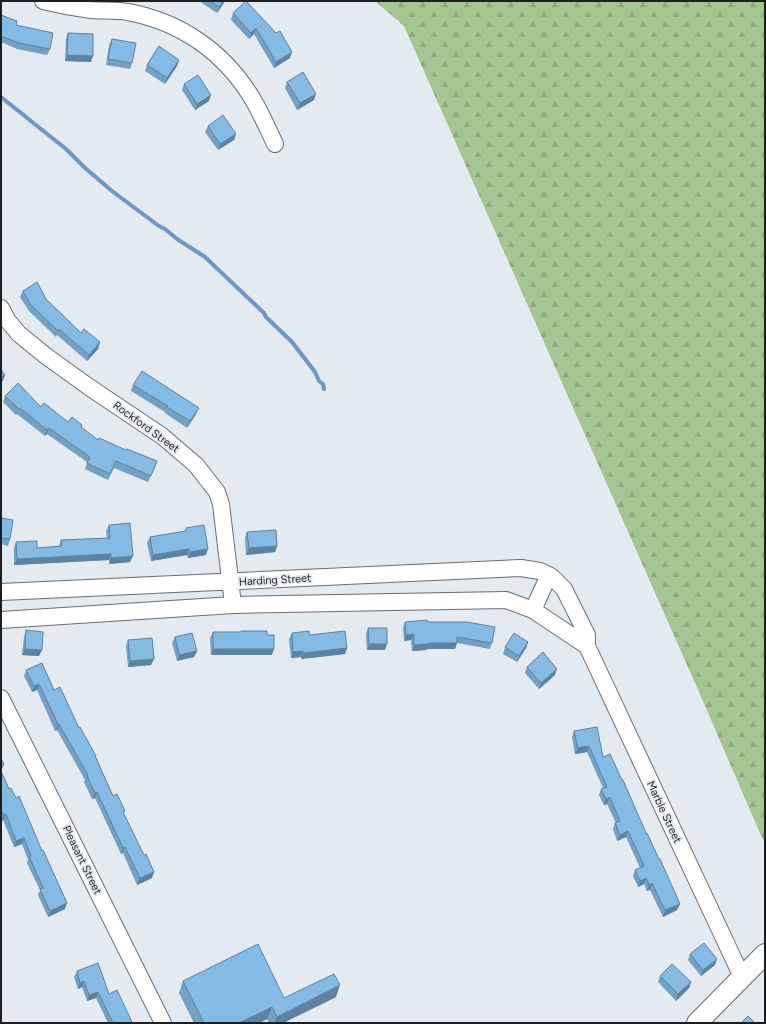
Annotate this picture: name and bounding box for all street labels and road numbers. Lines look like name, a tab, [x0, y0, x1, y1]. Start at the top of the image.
street label: Rockford Street	[110, 399, 182, 455]
street label: Harding Street	[238, 572, 312, 588]
street label: Marble Street	[644, 779, 684, 845]
street label: Pleasant Street	[60, 823, 104, 897]

